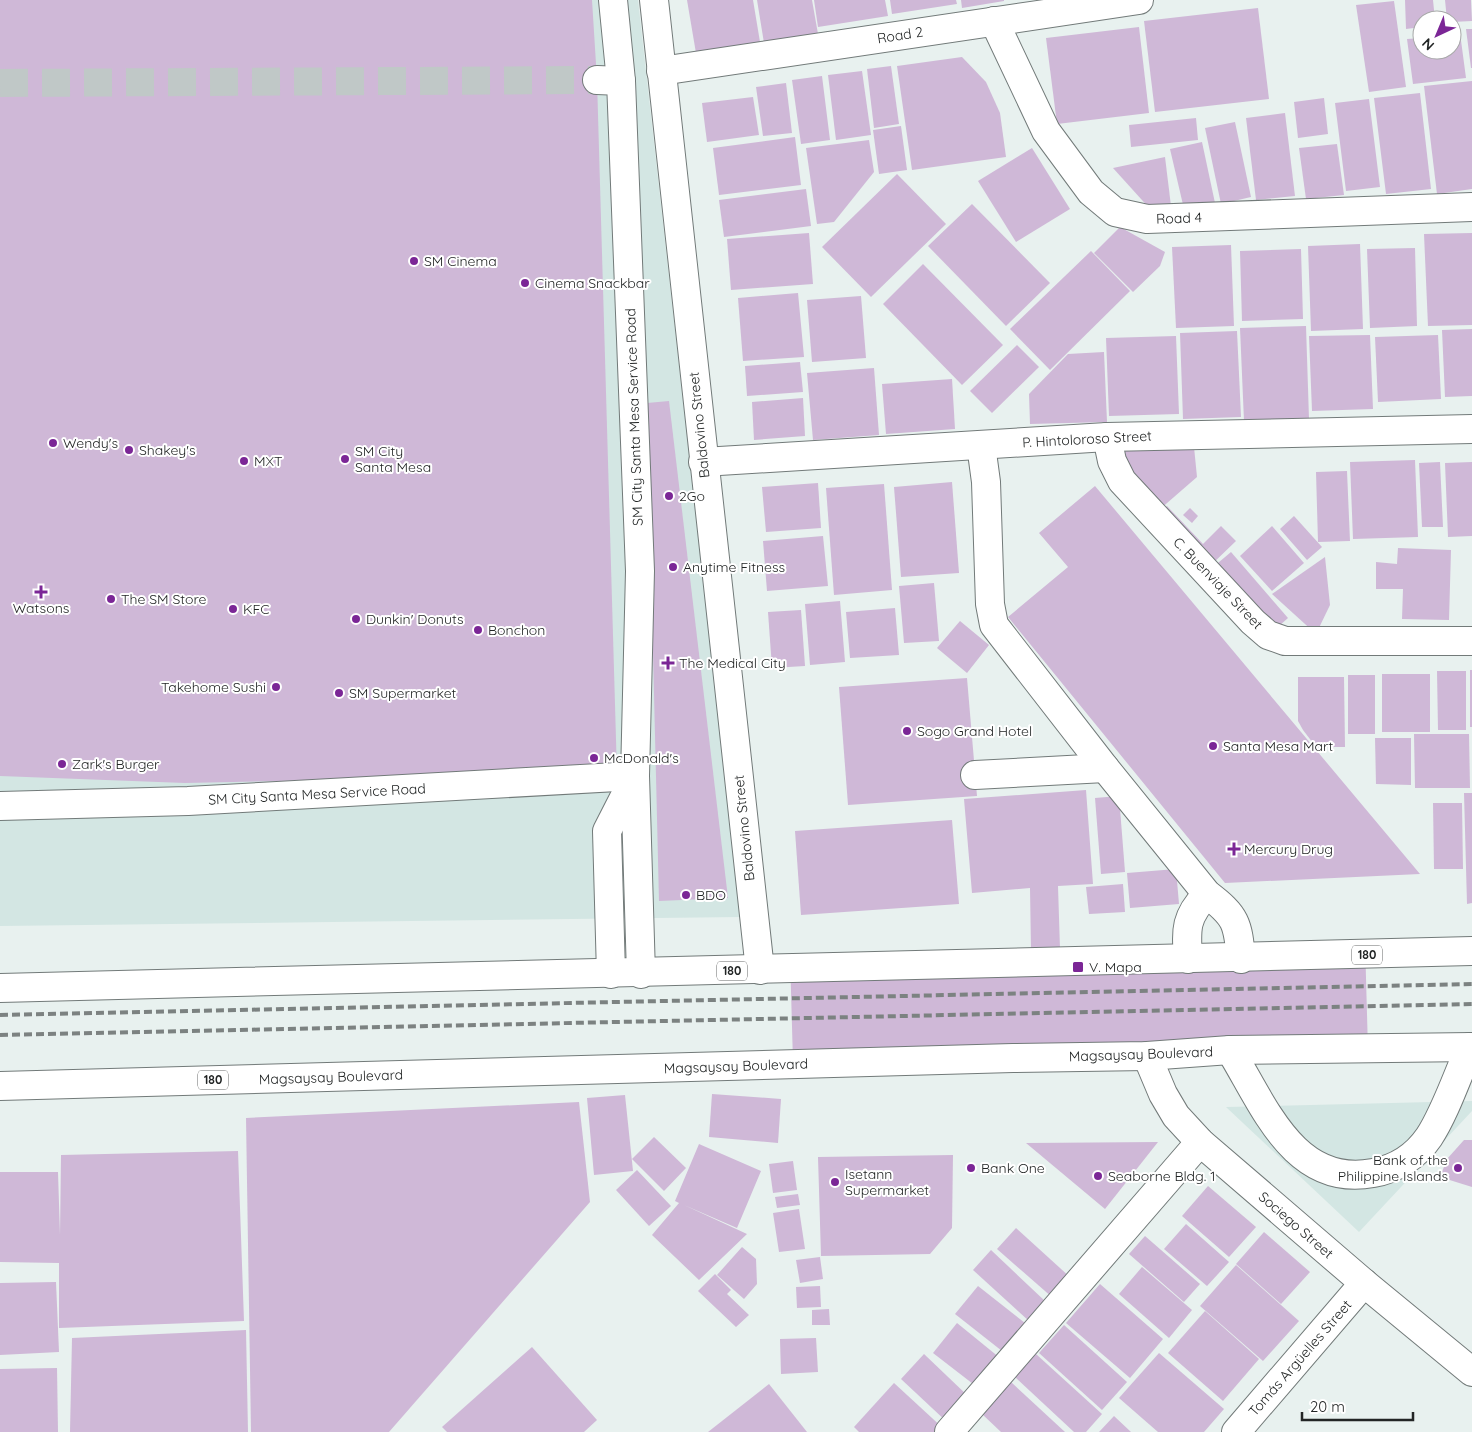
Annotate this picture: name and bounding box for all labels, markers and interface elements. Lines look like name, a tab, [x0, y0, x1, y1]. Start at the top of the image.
north arrow	[1412, 10, 1462, 60]
street label: Road 2	[876, 22, 925, 48]
text: N	[1418, 34, 1438, 54]
street label: Road 4	[1156, 208, 1202, 228]
place label: SM Cinema	[424, 252, 497, 270]
marker: SM Cinema	[408, 255, 420, 267]
place label: Cinema Snackbar	[535, 274, 650, 292]
marker: Cinema Snackbar	[519, 277, 531, 289]
street label: SM City Santa Mesa Service Road	[621, 308, 647, 526]
street label: Baldovino Street	[684, 371, 714, 479]
street label: P. Hintoloroso Street	[1022, 427, 1153, 451]
place label: Wendy's	[63, 434, 118, 452]
marker: Wendy's	[47, 437, 59, 449]
place label: Shakey's	[139, 441, 196, 459]
place label: SM City Santa Mesa	[355, 442, 431, 476]
marker: Shakey's	[123, 444, 135, 456]
place label: MXT	[254, 452, 283, 470]
marker: SM City Santa Mesa	[339, 453, 351, 465]
marker: MXT	[238, 455, 250, 467]
place label: 2Go	[679, 487, 705, 505]
marker: 2Go	[663, 490, 675, 502]
street label: C. Buenviaje Street	[1169, 533, 1267, 633]
place label: Anytime Fitness	[683, 558, 785, 576]
marker: Anytime Fitness	[667, 561, 679, 573]
marker: Watsons	[35, 586, 47, 598]
place label: The SM Store	[121, 590, 206, 608]
marker: The SM Store	[105, 593, 117, 605]
place label: Watsons	[13, 599, 69, 617]
place label: KFC	[243, 600, 269, 618]
marker: KFC	[227, 603, 239, 615]
place label: Dunkin' Donuts	[366, 610, 464, 628]
marker: Dunkin' Donuts	[350, 613, 362, 625]
place label: Bonchon	[488, 621, 545, 639]
marker: Bonchon	[472, 624, 484, 636]
place label: The Medical City	[679, 654, 786, 672]
marker: The Medical City	[661, 656, 675, 670]
place label: Takehome Sushi	[161, 678, 266, 696]
marker: Takehome Sushi	[270, 681, 282, 693]
place label: SM Supermarket	[349, 684, 457, 702]
marker: SM Supermarket	[333, 687, 345, 699]
place label: Sogo Grand Hotel	[917, 722, 1032, 740]
marker: Sogo Grand Hotel	[901, 725, 913, 737]
place label: Santa Mesa Mart	[1223, 737, 1333, 755]
marker: Santa Mesa Mart	[1207, 740, 1219, 752]
place label: McDonald's	[604, 749, 679, 767]
marker: McDonald's	[588, 752, 600, 764]
place label: Zark's Burger	[72, 755, 160, 773]
marker: Zark's Burger	[56, 758, 68, 770]
street label: Baldovino Street	[729, 774, 759, 882]
street label: SM City Santa Mesa Service Road	[208, 779, 426, 809]
place label: Mercury Drug	[1244, 840, 1333, 858]
marker: Mercury Drug	[1228, 843, 1240, 855]
place label: BDO	[696, 886, 726, 904]
marker: BDO	[680, 889, 692, 901]
road number: 180	[1352, 946, 1382, 964]
place label: V. Mapa	[1089, 958, 1142, 976]
marker: V. Mapa	[1071, 960, 1085, 974]
road number: 180	[717, 961, 747, 980]
street label: Magsaysay Boulevard	[1069, 1042, 1213, 1066]
street label: Magsaysay Boulevard	[664, 1054, 808, 1078]
street label: Magsaysay Boulevard	[259, 1065, 403, 1089]
road number: 180	[198, 1070, 228, 1090]
place label: Bank of the Philippine Islands	[1338, 1151, 1448, 1185]
place label: Bank One	[981, 1159, 1045, 1177]
marker: Bank One	[965, 1162, 977, 1174]
marker: Bank of the Philippine Islands	[1452, 1162, 1464, 1174]
place label: Isetann Supermarket	[845, 1165, 929, 1199]
place label: Seaborne Bldg. 1	[1108, 1167, 1215, 1185]
marker: Seaborne Bldg. 1	[1092, 1170, 1104, 1182]
marker: Isetann Supermarket	[829, 1176, 841, 1188]
street label: Sociego Street	[1255, 1188, 1337, 1263]
street label: Tomás Argüelles Street	[1245, 1296, 1356, 1420]
scale bar	[1302, 1390, 1413, 1422]
text: 20 m	[1310, 1397, 1345, 1416]

